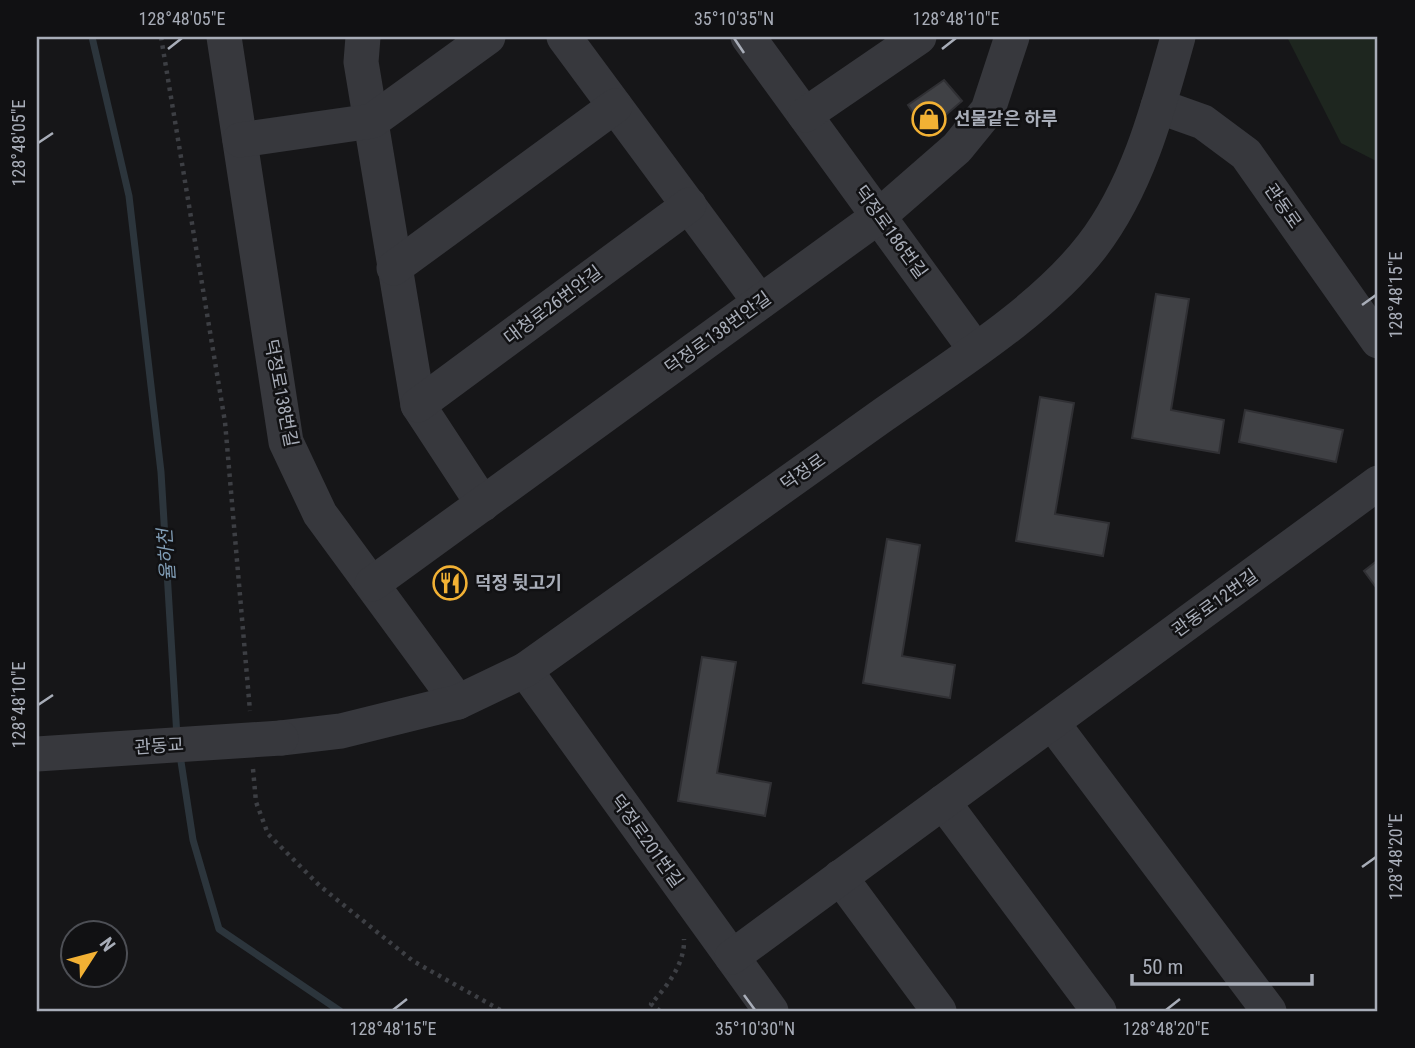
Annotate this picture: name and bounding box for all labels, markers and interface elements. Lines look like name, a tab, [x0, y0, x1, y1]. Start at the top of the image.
text: 128°48'05"E	[139, 8, 225, 29]
text: 35°10'35"N	[694, 8, 774, 29]
text: 128°48'10"E	[913, 8, 999, 29]
text: 128°48'05"E	[8, 100, 29, 186]
shop icon: 선물같은 하루	[910, 100, 948, 138]
place label: 선물같은 하루	[954, 108, 1058, 129]
street label: 관동로	[1261, 179, 1306, 232]
street label: 덕정로186번길	[851, 181, 932, 282]
text: 128°48'15"E	[1385, 252, 1406, 338]
street label: 대청로26번안길	[500, 261, 606, 348]
street label: 덕정로138번안길	[661, 287, 775, 378]
street label: 덕정로138번길	[261, 337, 302, 449]
street label: 덕정로	[776, 449, 829, 494]
water label: 율하천	[153, 526, 180, 582]
restaurant icon: 덕정 뒷고기	[431, 564, 469, 602]
street label: 관동로12번길	[1168, 565, 1262, 641]
place label: 덕정 뒷고기	[475, 572, 562, 593]
text: 128°48'10"E	[8, 662, 29, 748]
street label: 관동교	[133, 733, 184, 758]
street label: 덕정로201번길	[607, 790, 688, 891]
text: 128°48'20"E	[1385, 814, 1406, 900]
north arrow	[60, 918, 130, 988]
text: N	[95, 933, 120, 956]
scale bar	[1132, 943, 1312, 987]
text: 50 m	[1142, 955, 1183, 979]
text: 128°48'15"E	[350, 1018, 436, 1039]
text: 35°10'30"N	[715, 1018, 795, 1039]
text: 128°48'20"E	[1123, 1018, 1209, 1039]

